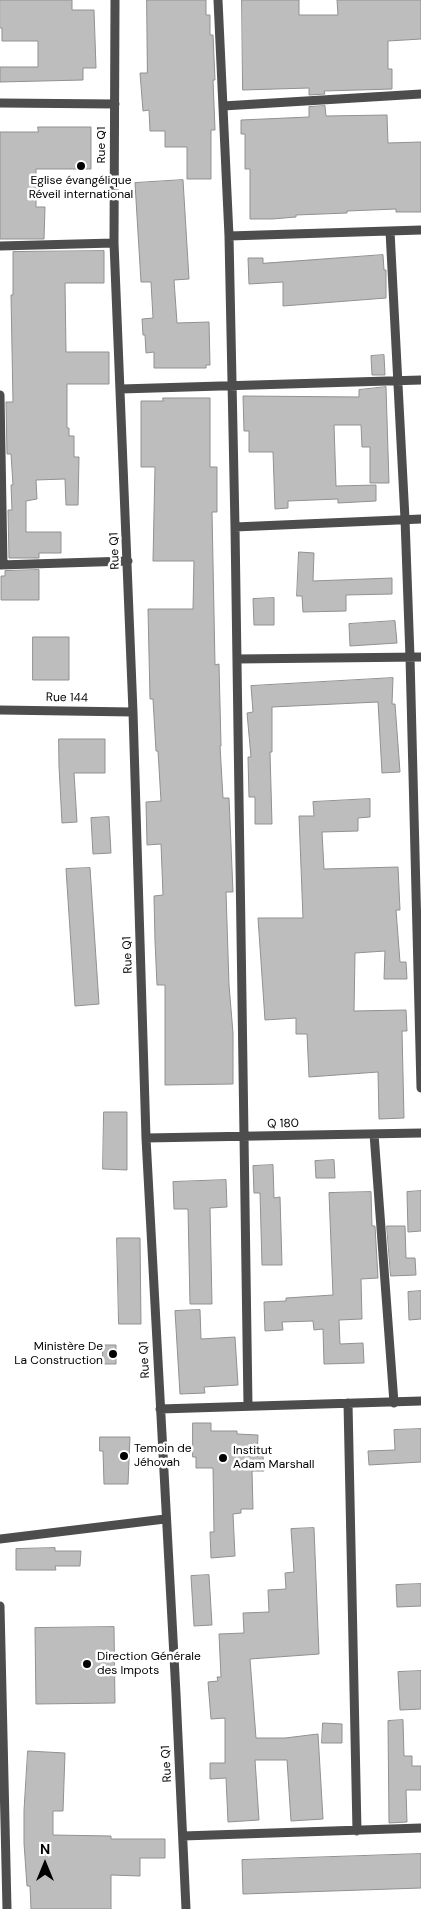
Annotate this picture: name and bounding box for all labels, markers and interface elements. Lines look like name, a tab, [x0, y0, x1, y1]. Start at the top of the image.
street label: Rue Q1	[95, 126, 109, 164]
marker: Eglise évangélique Réveil international	[75, 160, 87, 172]
place label: Eglise évangélique Réveil international	[29, 174, 133, 202]
street label: Rue Q1	[107, 532, 123, 570]
street label: Rue 144	[46, 690, 88, 706]
street label: Rue Q1	[120, 936, 136, 974]
street label: Q 180	[267, 1117, 299, 1131]
place label: Ministère De La Construction	[14, 1340, 103, 1368]
street label: Rue Q1	[137, 1341, 153, 1379]
marker: Ministère De La Construction	[107, 1348, 119, 1360]
place label: Temoin de Jéhovah	[134, 1442, 192, 1470]
place label: Institut Adam Marshall	[233, 1444, 314, 1472]
marker: Temoin de Jéhovah	[118, 1450, 130, 1462]
marker: Institut Adam Marshall	[217, 1452, 229, 1464]
place label: Direction Générale des Impots	[97, 1650, 201, 1678]
marker: Direction Générale des Impots	[81, 1658, 93, 1670]
street label: Rue Q1	[159, 1745, 175, 1783]
north arrow	[20, 1839, 70, 1889]
text: N	[40, 1840, 50, 1858]

